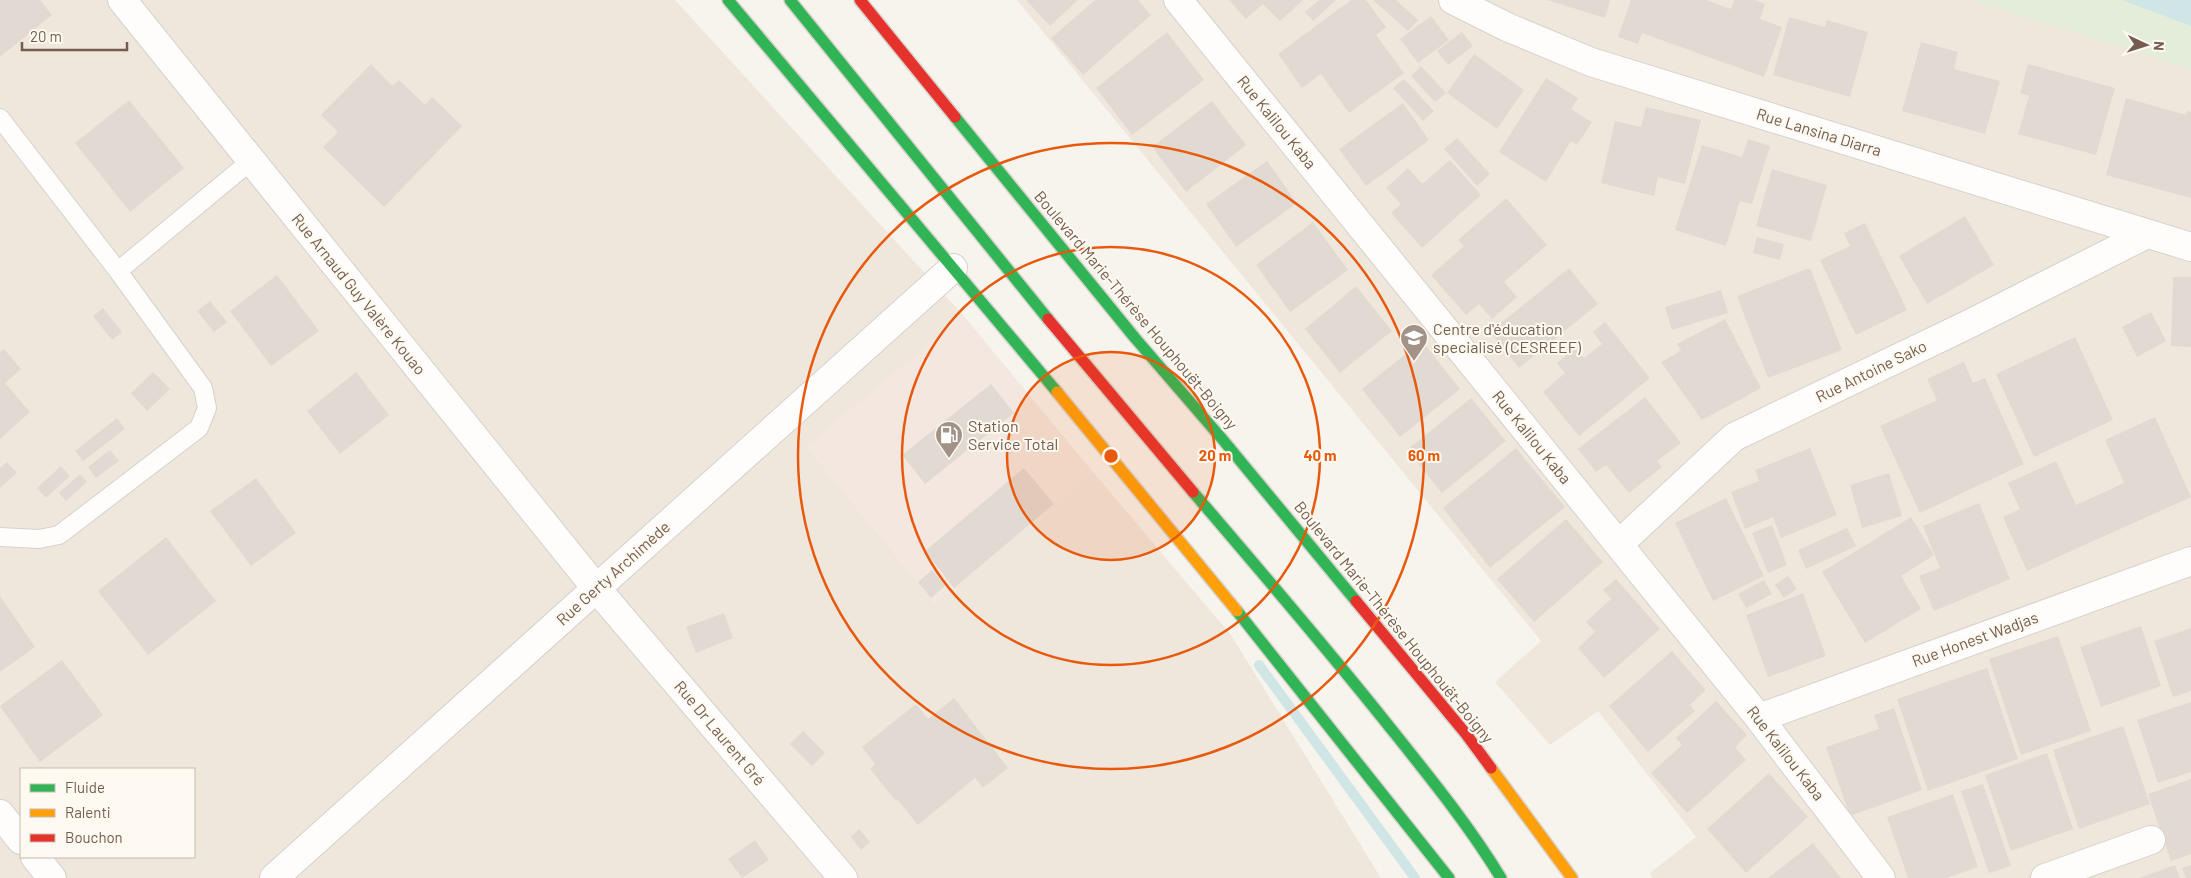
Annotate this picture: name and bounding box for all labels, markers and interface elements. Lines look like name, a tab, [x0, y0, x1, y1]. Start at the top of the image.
scale bar	[22, 20, 128, 52]
north arrow	[2121, 20, 2171, 70]
text: 20 m	[30, 27, 62, 45]
text: N	[2151, 41, 2168, 51]
street label: Rue Kalilou Kaba	[1234, 71, 1321, 172]
street label: Rue Lansina Diarra	[1754, 103, 1884, 160]
street label: Boulevard Marie-Thérèse Houphouët-Boigny	[1031, 186, 1242, 433]
street label: Rue Arnaud Guy Valère Kouao	[288, 209, 430, 378]
place label: Centre d'éducation specialisé (CESREEF)	[1433, 319, 1582, 356]
school or university icon: Centre d'éducation specialisé (CESREEF)	[1399, 323, 1429, 362]
street label: Rue Antoine Sako	[1812, 335, 1929, 406]
street label: Rue Kalilou Kaba	[1489, 386, 1576, 487]
place label: Station Service Total	[968, 416, 1058, 453]
fuel station icon: Station Service Total	[934, 420, 964, 459]
text: 20 m	[1199, 446, 1231, 464]
text: 40 m	[1303, 446, 1337, 464]
text: 60 m	[1408, 446, 1440, 464]
centre of rings	[1102, 447, 1120, 465]
street label: Boulevard Marie-Thérèse Houphouët-Boigny	[1291, 497, 1498, 747]
street label: Rue Gerty Archimède	[552, 517, 673, 629]
street label: Rue Honest Wadjas	[1909, 607, 2041, 670]
street label: Rue Dr Laurent Gré	[671, 676, 770, 789]
street label: Rue Kalilou Kaba	[1744, 702, 1829, 804]
legend	[20, 768, 195, 858]
text: Fluide	[65, 778, 105, 796]
text: Ralenti	[65, 803, 111, 821]
text: Bouchon	[65, 828, 123, 846]

